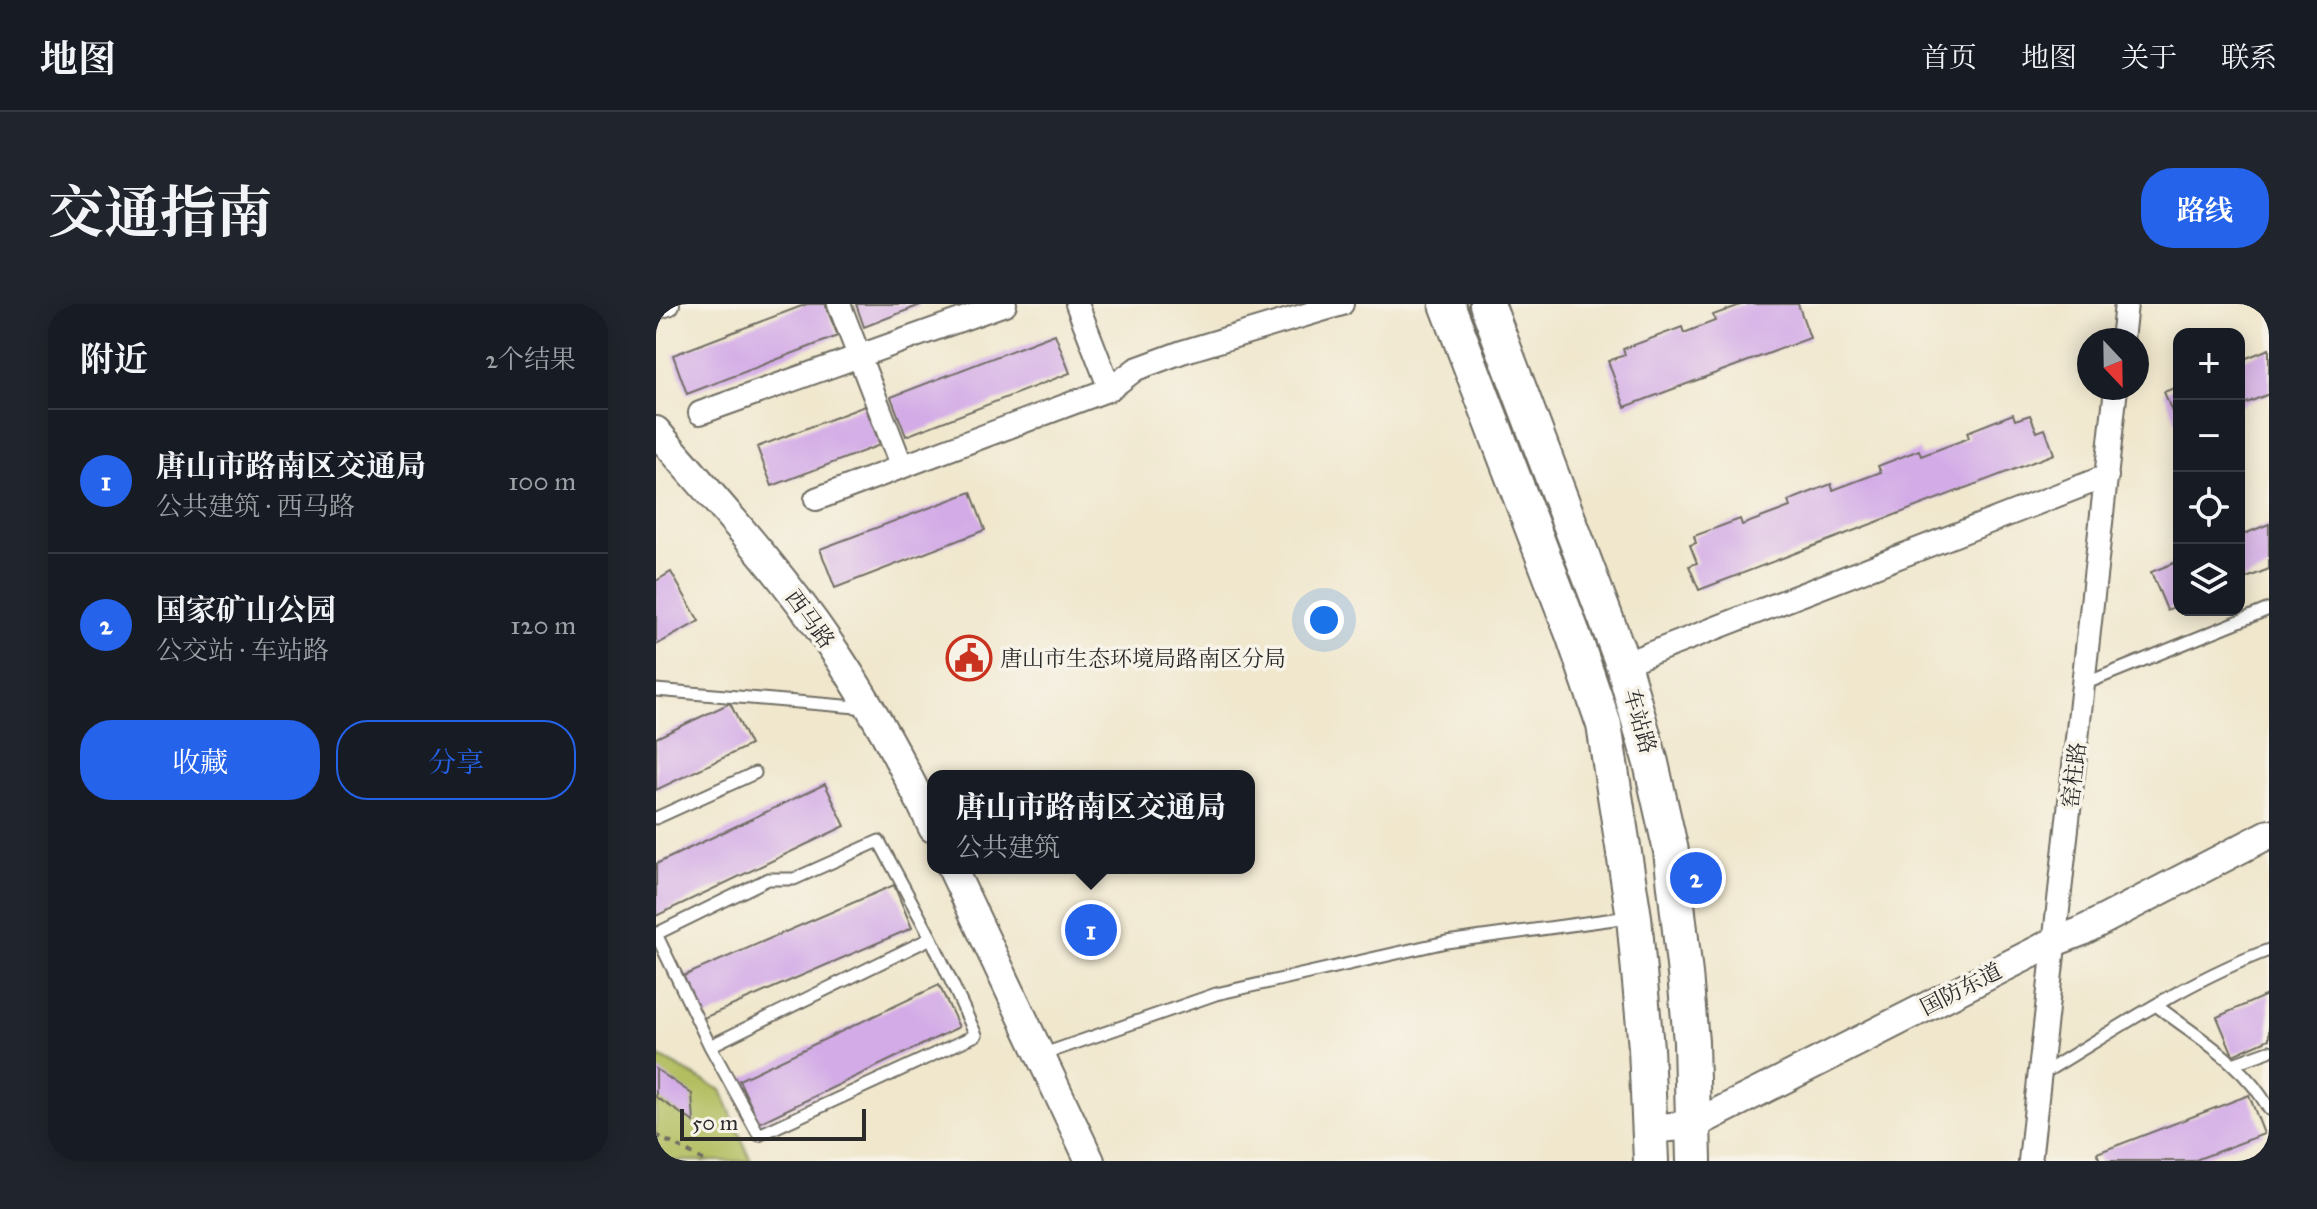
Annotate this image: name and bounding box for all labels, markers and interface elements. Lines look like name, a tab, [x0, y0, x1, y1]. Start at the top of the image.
text: 地图	[40, 36, 116, 82]
text: 首页	[1921, 40, 1977, 75]
text: 地图	[2021, 40, 2077, 75]
text: 关于	[2121, 40, 2177, 75]
text: 联系	[2221, 40, 2277, 75]
button: 路线	[2141, 168, 2269, 248]
text: 交通指南	[48, 179, 272, 247]
north arrow	[2077, 328, 2149, 400]
map controls	[2173, 328, 2245, 616]
button: +	[2173, 328, 2245, 400]
text: 附近	[80, 339, 148, 380]
text: 2个结果	[485, 343, 576, 375]
button: −	[2173, 400, 2245, 472]
text: 唐山市路南区交通局	[156, 448, 426, 484]
text: 1	[101, 465, 111, 497]
text: 100 m	[508, 465, 576, 497]
button: locate	[2173, 472, 2245, 544]
text: 公共建筑 · 西马路	[156, 490, 355, 522]
button: layers	[2173, 544, 2245, 616]
street label: 西马路	[780, 584, 840, 654]
text: 国家矿山公园	[156, 592, 336, 628]
your location	[1304, 600, 1344, 640]
text: 2	[100, 609, 112, 641]
text: 120 m	[510, 609, 576, 641]
text: 公交站 · 车站路	[156, 634, 329, 666]
public building icon: 唐山市生态环境局路南区分局	[945, 634, 993, 682]
place label: 唐山市生态环境局路南区分局	[1000, 645, 1286, 672]
street label: 车站路	[1618, 686, 1662, 756]
button: 收藏	[80, 720, 320, 800]
button: 分享	[336, 720, 576, 800]
street label: 窑柱路	[2057, 741, 2091, 809]
popup	[927, 770, 1255, 874]
text: 唐山市路南区交通局	[956, 789, 1226, 825]
text: 公共建筑	[956, 831, 1060, 863]
pin: 2	[1670, 848, 1722, 908]
pin: 1	[1065, 900, 1117, 960]
street label: 国防东道	[1916, 957, 2006, 1021]
scale bar	[680, 1105, 866, 1141]
text: 50 m	[692, 1109, 738, 1136]

